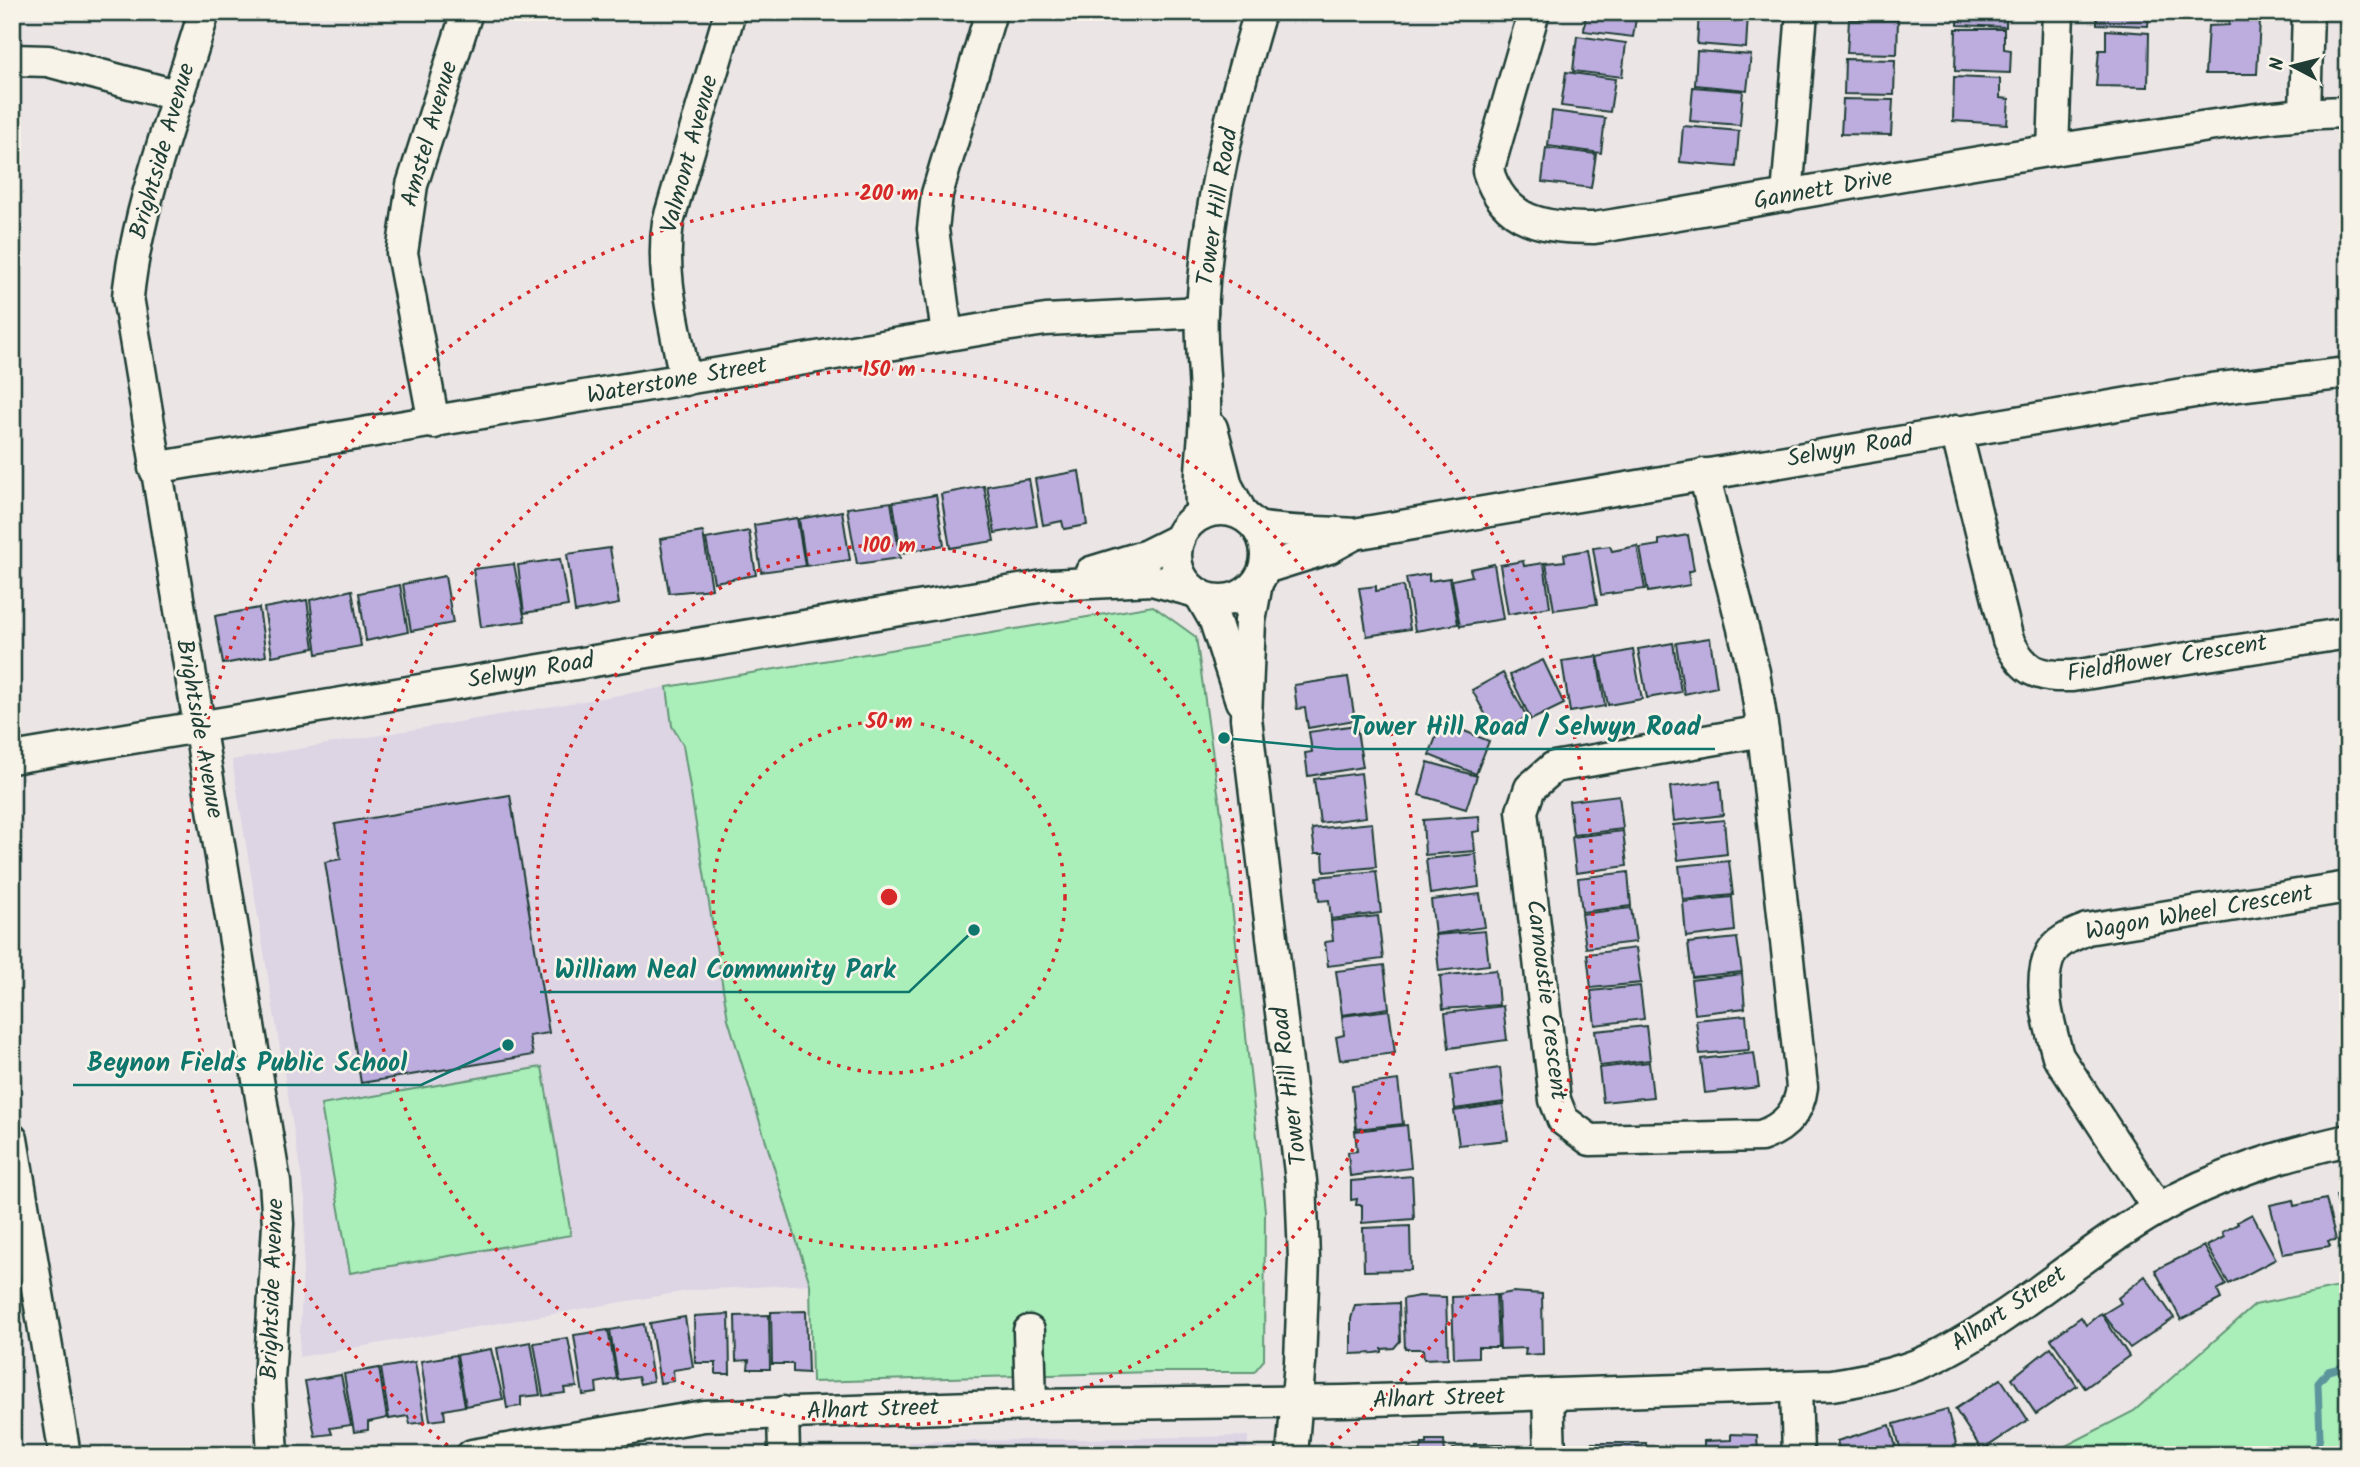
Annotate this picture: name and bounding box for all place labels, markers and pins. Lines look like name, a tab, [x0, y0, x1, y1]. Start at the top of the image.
callout: Tower Hill Road / Selwyn Road	[1336, 702, 1715, 749]
centre of rings	[877, 885, 901, 909]
callout: William Neal Community Park	[540, 945, 909, 992]
callout: Beynon Fields Public School	[73, 1038, 421, 1085]

